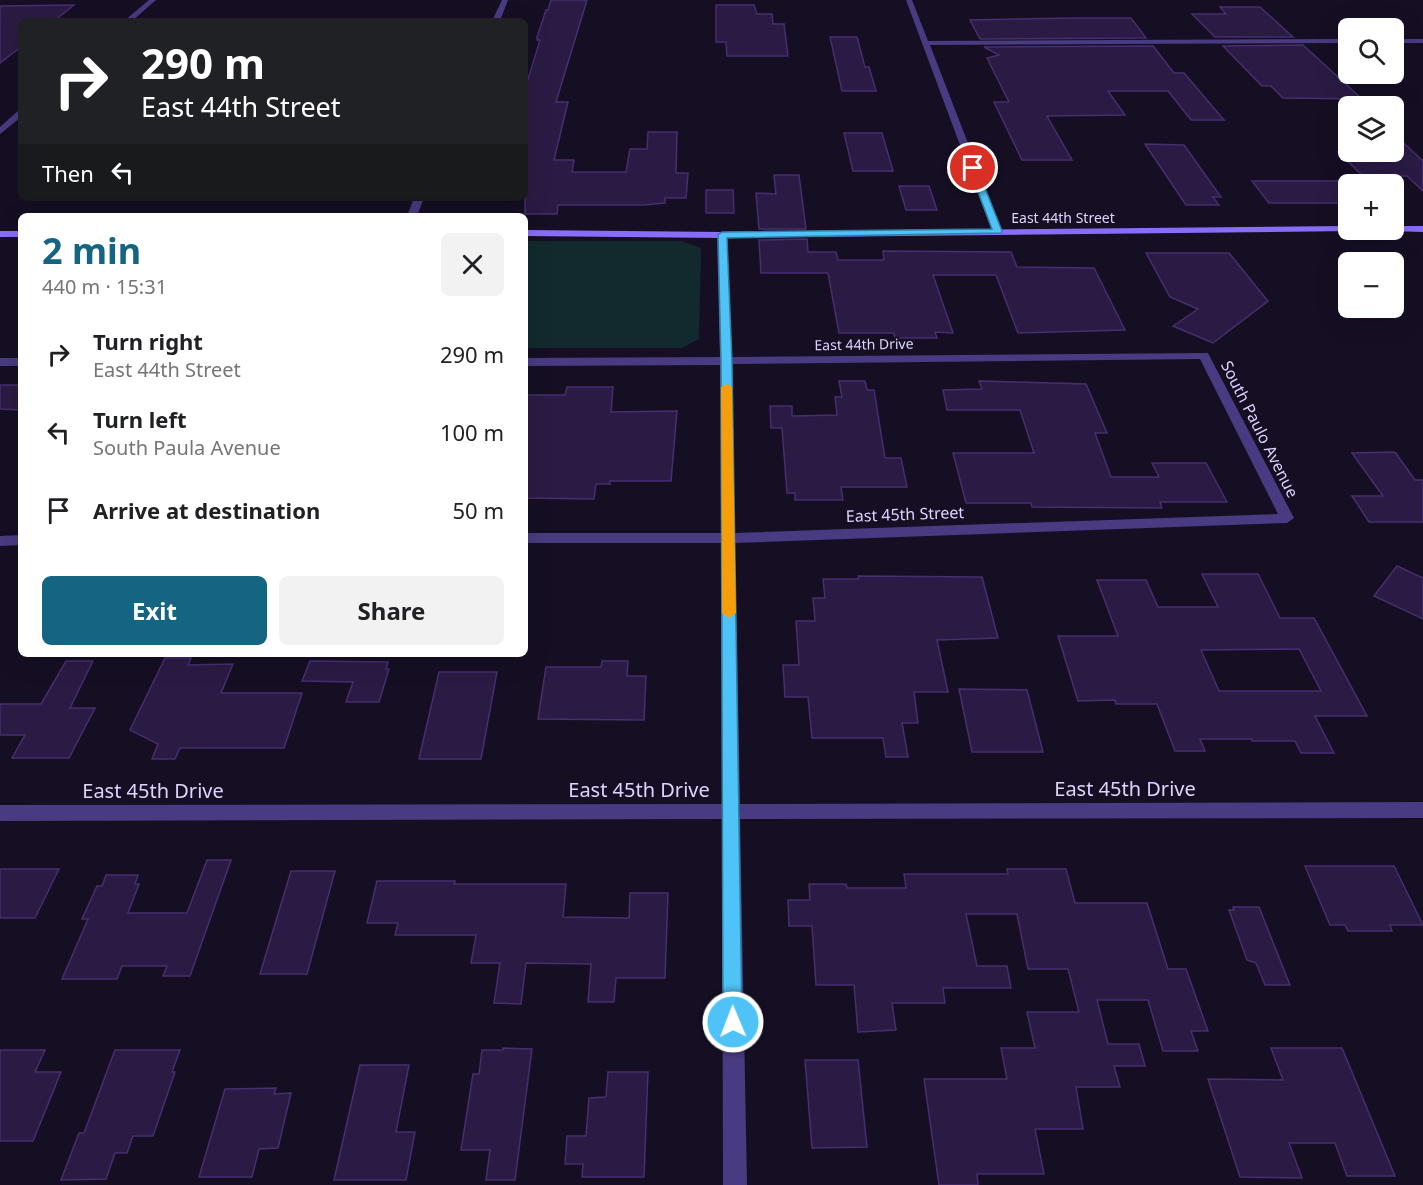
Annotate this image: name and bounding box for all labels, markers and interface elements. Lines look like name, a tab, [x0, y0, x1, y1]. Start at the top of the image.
map controls	[1338, 18, 1404, 318]
button: search	[1338, 18, 1404, 84]
text: 290 m	[141, 34, 265, 91]
icon: right	[42, 42, 120, 120]
text: East 44th Street	[141, 88, 341, 125]
button: layers	[1338, 96, 1404, 162]
pin	[947, 142, 998, 193]
icon: arrive	[956, 151, 989, 184]
icon: left	[106, 156, 139, 189]
text: Then	[42, 158, 94, 188]
button: +	[1338, 174, 1404, 240]
street label: East 44th Street	[1011, 208, 1115, 227]
text: 2 min	[42, 226, 141, 275]
button: close	[441, 233, 504, 296]
button: −	[1338, 252, 1404, 318]
text: 440 m · 15:31	[42, 273, 167, 300]
text: Turn right	[93, 326, 203, 356]
street label: East 44th Drive	[814, 334, 914, 354]
icon: right	[42, 338, 75, 371]
text: 290 m	[440, 339, 504, 369]
text: East 44th Street	[93, 356, 241, 383]
street label: South Paulo Avenue	[1216, 357, 1304, 501]
text: Turn left	[93, 404, 187, 434]
icon: left	[42, 416, 75, 449]
text: 100 m	[440, 417, 504, 447]
text: South Paula Avenue	[93, 434, 281, 461]
icon: arrive	[42, 494, 75, 527]
text: Arrive at destination	[93, 495, 320, 525]
text: 50 m	[453, 495, 504, 525]
street label: East 45th Street	[846, 501, 965, 527]
button: Exit	[42, 576, 267, 645]
button: Share	[279, 576, 504, 645]
street label: East 45th Drive	[1054, 775, 1196, 802]
street label: East 45th Drive	[568, 776, 710, 803]
street label: East 45th Drive	[82, 777, 224, 804]
position arrow	[701, 990, 765, 1054]

